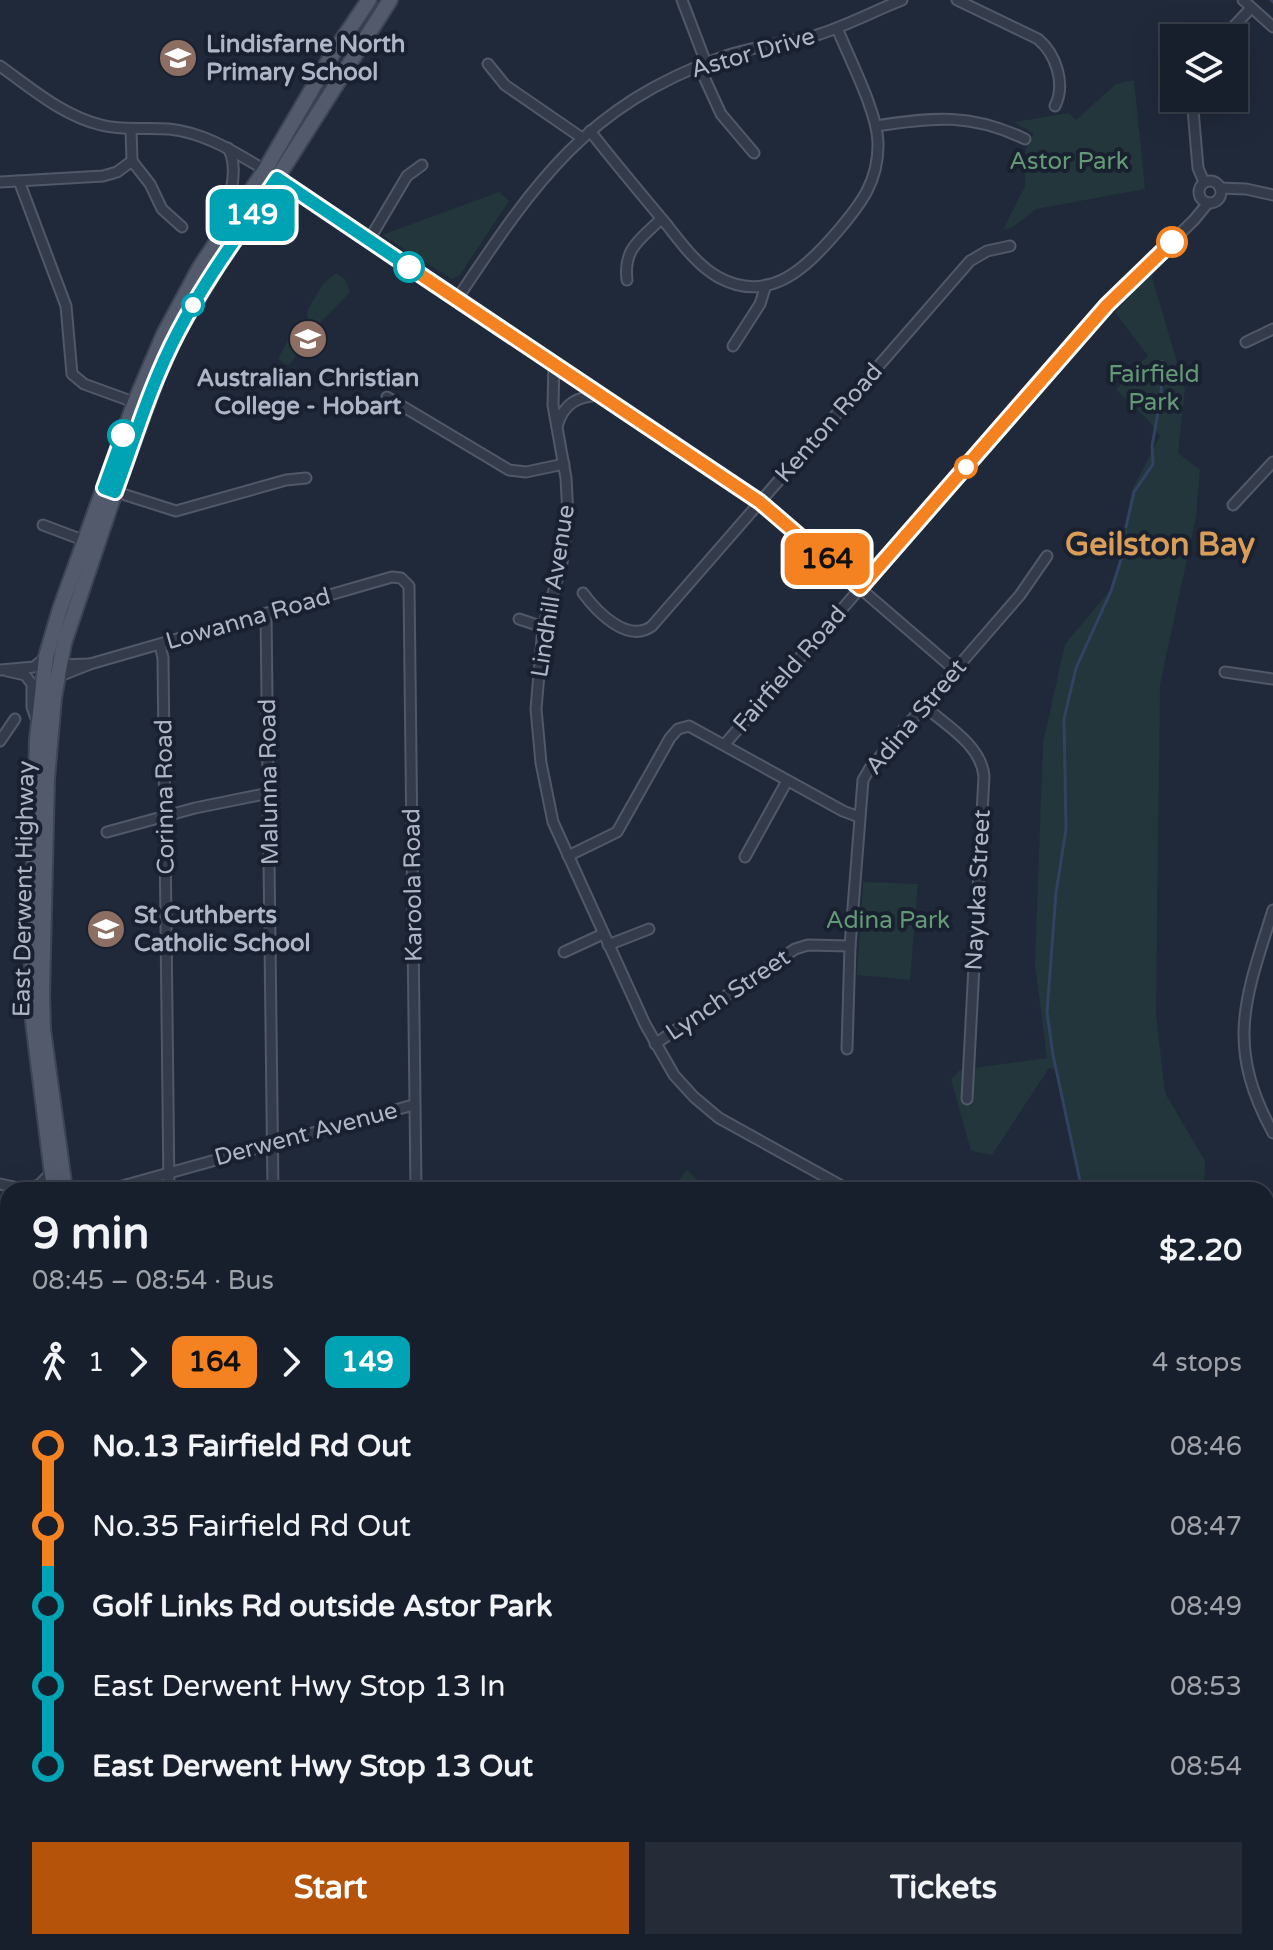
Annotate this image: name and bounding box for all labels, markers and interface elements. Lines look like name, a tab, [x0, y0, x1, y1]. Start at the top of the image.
street label: Astor Drive	[688, 21, 818, 85]
map controls	[1160, 24, 1248, 112]
button: layers	[1160, 24, 1248, 112]
place label: Lindisfarne North Primary School	[206, 30, 405, 87]
school or university icon: Lindisfarne North Primary School	[157, 37, 199, 79]
park label: Astor Park	[1009, 147, 1129, 176]
line badge: 149	[206, 189, 298, 241]
text: 149	[226, 198, 278, 232]
unlabelled marker	[1157, 227, 1187, 257]
unlabelled marker	[394, 252, 424, 282]
unlabelled marker	[182, 294, 204, 316]
school or university icon: Australian Christian College - Hobart	[287, 318, 329, 360]
street label: Kenton Road	[769, 357, 889, 489]
park label: Fairfield Park	[1108, 360, 1200, 417]
place label: Australian Christian College - Hobart	[197, 364, 419, 421]
unlabelled marker	[108, 420, 138, 450]
unlabelled marker	[955, 456, 977, 478]
street label: Lindhill Avenue	[525, 503, 581, 679]
district label: Geilston Bay	[1065, 526, 1255, 564]
line badge: 164	[781, 533, 873, 585]
text: 164	[801, 542, 853, 576]
street label: Lowanna Road	[162, 582, 334, 656]
street label: Fairfield Road	[727, 600, 853, 738]
street label: Adina Street	[859, 653, 973, 781]
street label: Malunna Road	[253, 698, 285, 866]
street label: Corinna Road	[149, 719, 181, 875]
street label: East Derwent Highway	[7, 760, 41, 1017]
street label: Karoola Road	[397, 808, 429, 962]
street label: Nayuka Street	[959, 809, 997, 971]
place label: St Cuthberts Catholic School	[134, 901, 311, 958]
park label: Adina Park	[826, 906, 950, 935]
school or university icon: St Cuthberts Catholic School	[85, 908, 127, 950]
street label: Lynch Street	[660, 943, 796, 1047]
street label: Derwent Avenue	[211, 1096, 401, 1172]
text: 9 min	[32, 1208, 149, 1261]
text: $2.20	[1159, 1232, 1242, 1269]
text: 08:45 – 08:54 · Bus	[32, 1265, 274, 1296]
icon: walk	[32, 1340, 76, 1384]
icon: forward	[116, 1340, 160, 1384]
icon: forward	[269, 1340, 313, 1384]
text: 164	[188, 1345, 241, 1379]
text: 149	[341, 1345, 394, 1379]
text: 1	[88, 1347, 104, 1378]
text: 4 stops	[1152, 1347, 1242, 1378]
text: No.13 Fairfield Rd Out	[92, 1428, 411, 1465]
text: 08:46	[1170, 1431, 1242, 1462]
text: No.35 Fairfield Rd Out	[92, 1508, 411, 1545]
text: 08:47	[1170, 1511, 1242, 1542]
text: Golf Links Rd outside Astor Park	[92, 1588, 552, 1625]
text: 08:49	[1170, 1591, 1242, 1622]
text: East Derwent Hwy Stop 13 In	[92, 1668, 506, 1705]
text: 08:53	[1170, 1671, 1242, 1702]
text: East Derwent Hwy Stop 13 Out	[92, 1748, 533, 1785]
text: 08:54	[1170, 1751, 1242, 1782]
button: Start	[32, 1842, 629, 1934]
button: Tickets	[645, 1842, 1242, 1934]

